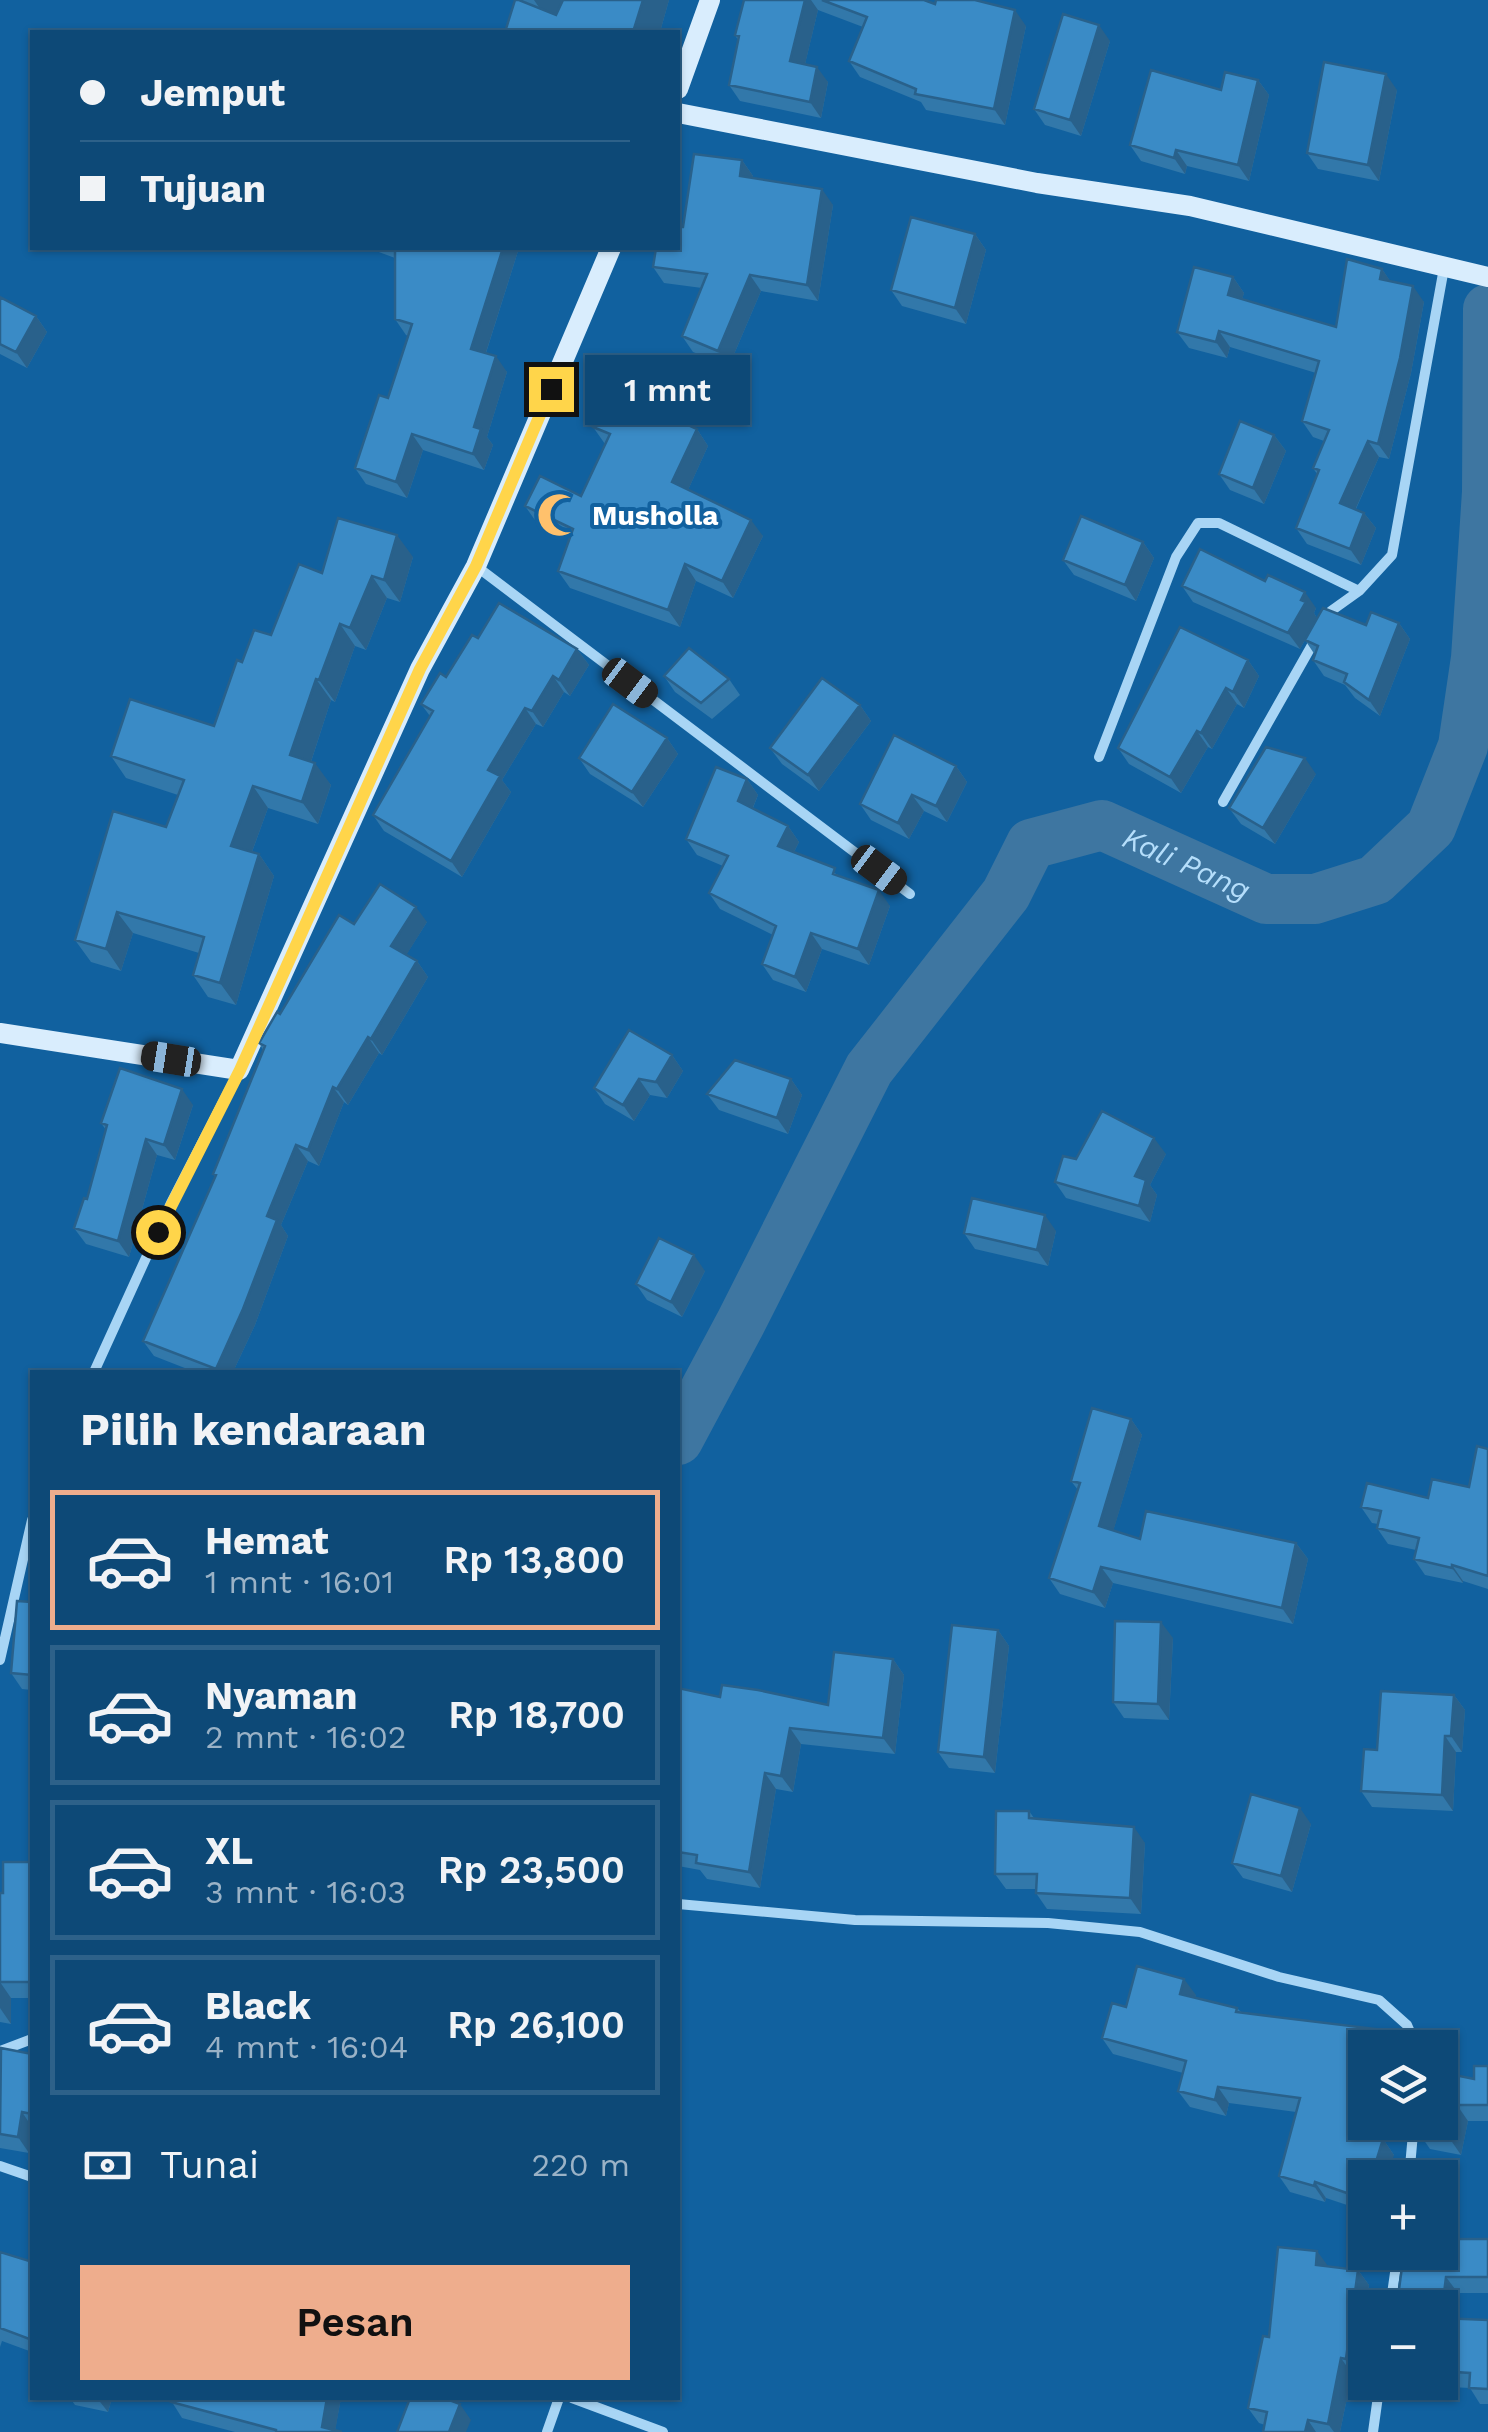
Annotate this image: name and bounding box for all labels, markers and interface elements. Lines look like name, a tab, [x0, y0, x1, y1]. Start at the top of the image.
text: Jemput	[140, 71, 285, 115]
text: Tujuan	[140, 167, 266, 211]
callout: 1 mnt	[586, 354, 751, 424]
route end	[529, 367, 574, 412]
text: 1 mnt	[624, 371, 711, 409]
mosque icon: Musholla	[535, 491, 583, 539]
place label: Musholla	[592, 499, 719, 532]
car	[597, 653, 663, 713]
water label: Kali Pang	[1118, 819, 1256, 907]
car	[846, 840, 912, 900]
car	[139, 1039, 203, 1079]
route start	[136, 1210, 181, 1255]
text: Pilih kendaraan	[80, 1403, 427, 1456]
icon: car	[85, 1515, 175, 1605]
text: Hemat	[205, 1519, 329, 1563]
text: Rp 13,800	[443, 1538, 625, 1582]
text: 1 mnt · 16:01	[205, 1563, 394, 1601]
icon: car	[85, 1670, 175, 1760]
text: Nyaman	[205, 1674, 357, 1718]
text: Rp 18,700	[448, 1693, 625, 1737]
text: 2 mnt · 16:02	[205, 1718, 406, 1756]
icon: car	[85, 1825, 175, 1915]
text: XL	[205, 1829, 253, 1873]
text: Rp 23,500	[438, 1848, 625, 1892]
text: 3 mnt · 16:03	[205, 1873, 406, 1911]
icon: car	[85, 1980, 175, 2070]
text: Black	[205, 1984, 311, 2028]
text: Rp 26,100	[447, 2003, 625, 2047]
text: 4 mnt · 16:04	[205, 2028, 408, 2066]
map controls	[1348, 2030, 1458, 2400]
button: layers	[1348, 2030, 1458, 2140]
icon: cash	[80, 2138, 135, 2193]
text: Tunai	[160, 2143, 259, 2187]
text: 220 m	[531, 2146, 630, 2184]
button: +	[1348, 2160, 1458, 2270]
button: Pesan	[80, 2265, 630, 2380]
button: −	[1348, 2290, 1458, 2400]

